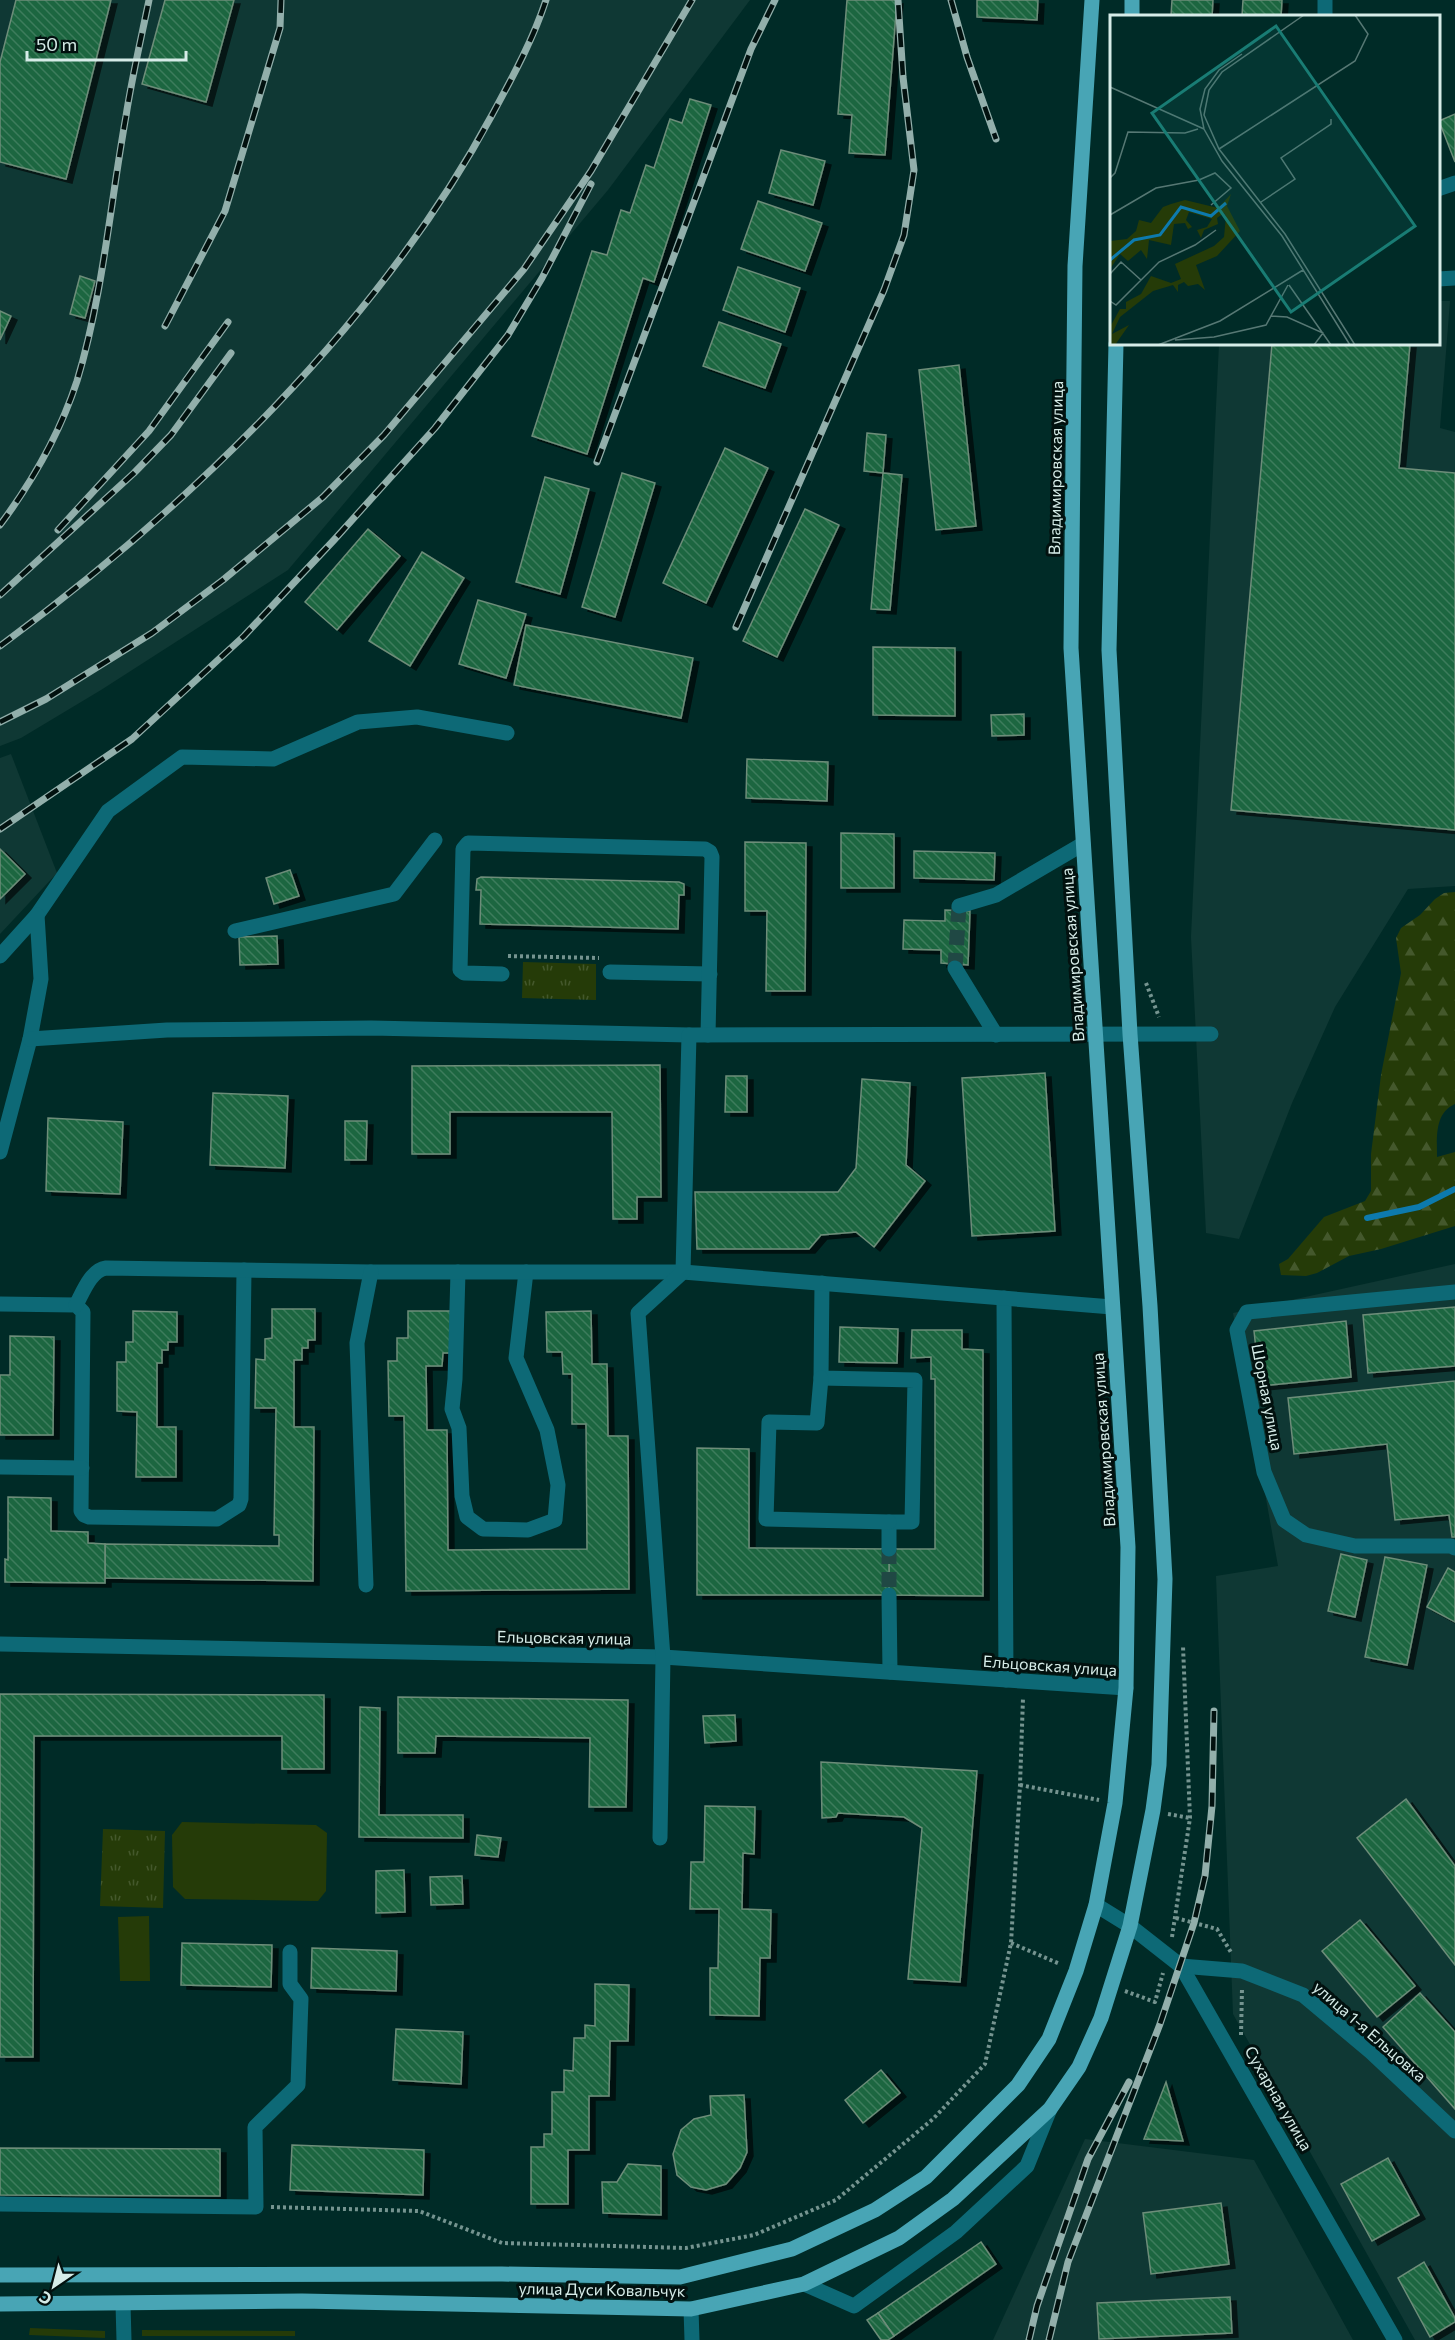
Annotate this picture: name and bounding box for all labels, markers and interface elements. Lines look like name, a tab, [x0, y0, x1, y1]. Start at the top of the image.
inset map	[1110, 15, 1440, 345]
scale bar	[27, 24, 186, 62]
text: 50 m	[36, 33, 77, 55]
street label: Владимировская улица	[1044, 381, 1066, 555]
street label: Владимировская улица	[1056, 867, 1088, 1043]
street label: Шорная улица	[1248, 1342, 1288, 1452]
street label: Владимировская улица	[1087, 1352, 1119, 1528]
street label: Ельцовская улица	[497, 1626, 631, 1648]
street label: Ельцовская улица	[982, 1651, 1118, 1679]
street label: улица 1-я Ельцовка	[1310, 1977, 1430, 2085]
street label: Сухарная улица	[1241, 2042, 1317, 2154]
north arrow	[24, 2256, 84, 2316]
street label: улица Дуси Ковальчук	[518, 2278, 686, 2300]
text: С	[35, 2288, 55, 2310]

